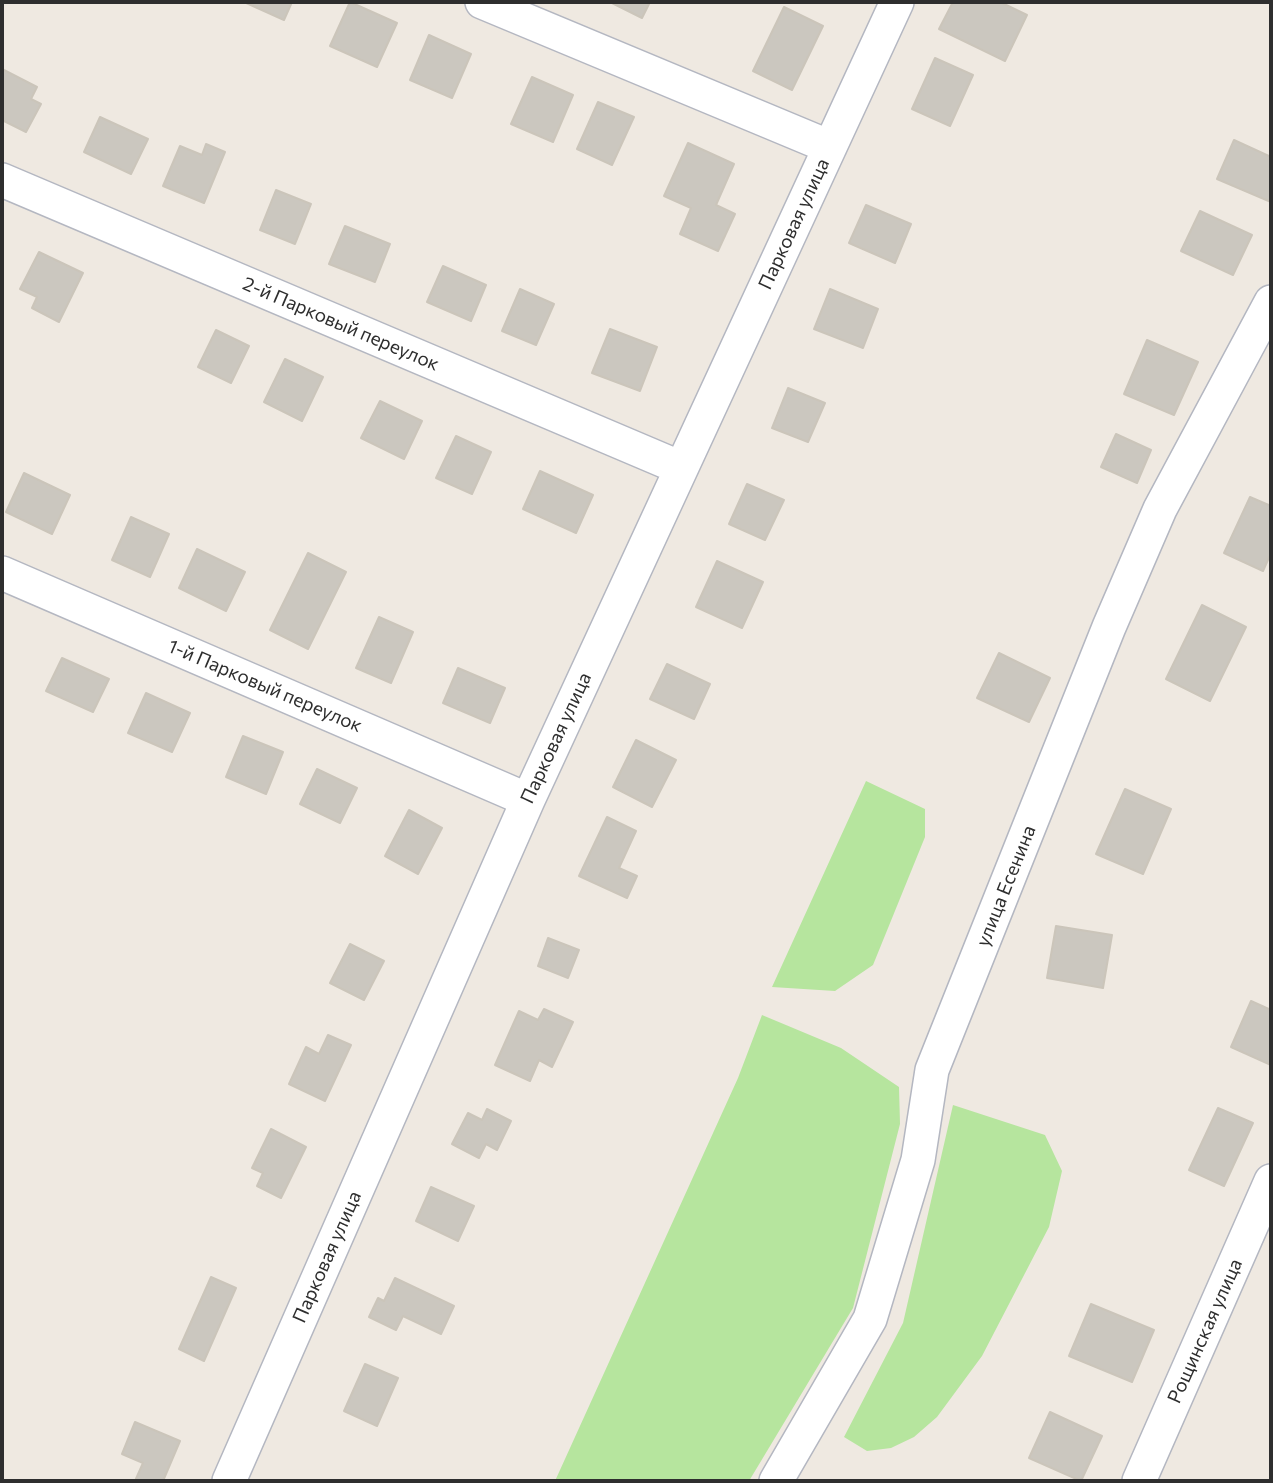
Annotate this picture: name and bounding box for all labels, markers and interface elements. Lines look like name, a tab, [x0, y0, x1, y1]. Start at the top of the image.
street label: Парковая улица	[754, 155, 834, 293]
street label: 2-й Парковый переулок	[239, 272, 443, 376]
street label: 1-й Парковый переулок	[164, 635, 366, 737]
street label: Парковая улица	[516, 669, 596, 807]
street label: улица Есенина	[971, 822, 1041, 950]
street label: Парковая улица	[288, 1188, 366, 1326]
street label: Рощинская улица	[1163, 1255, 1247, 1407]

